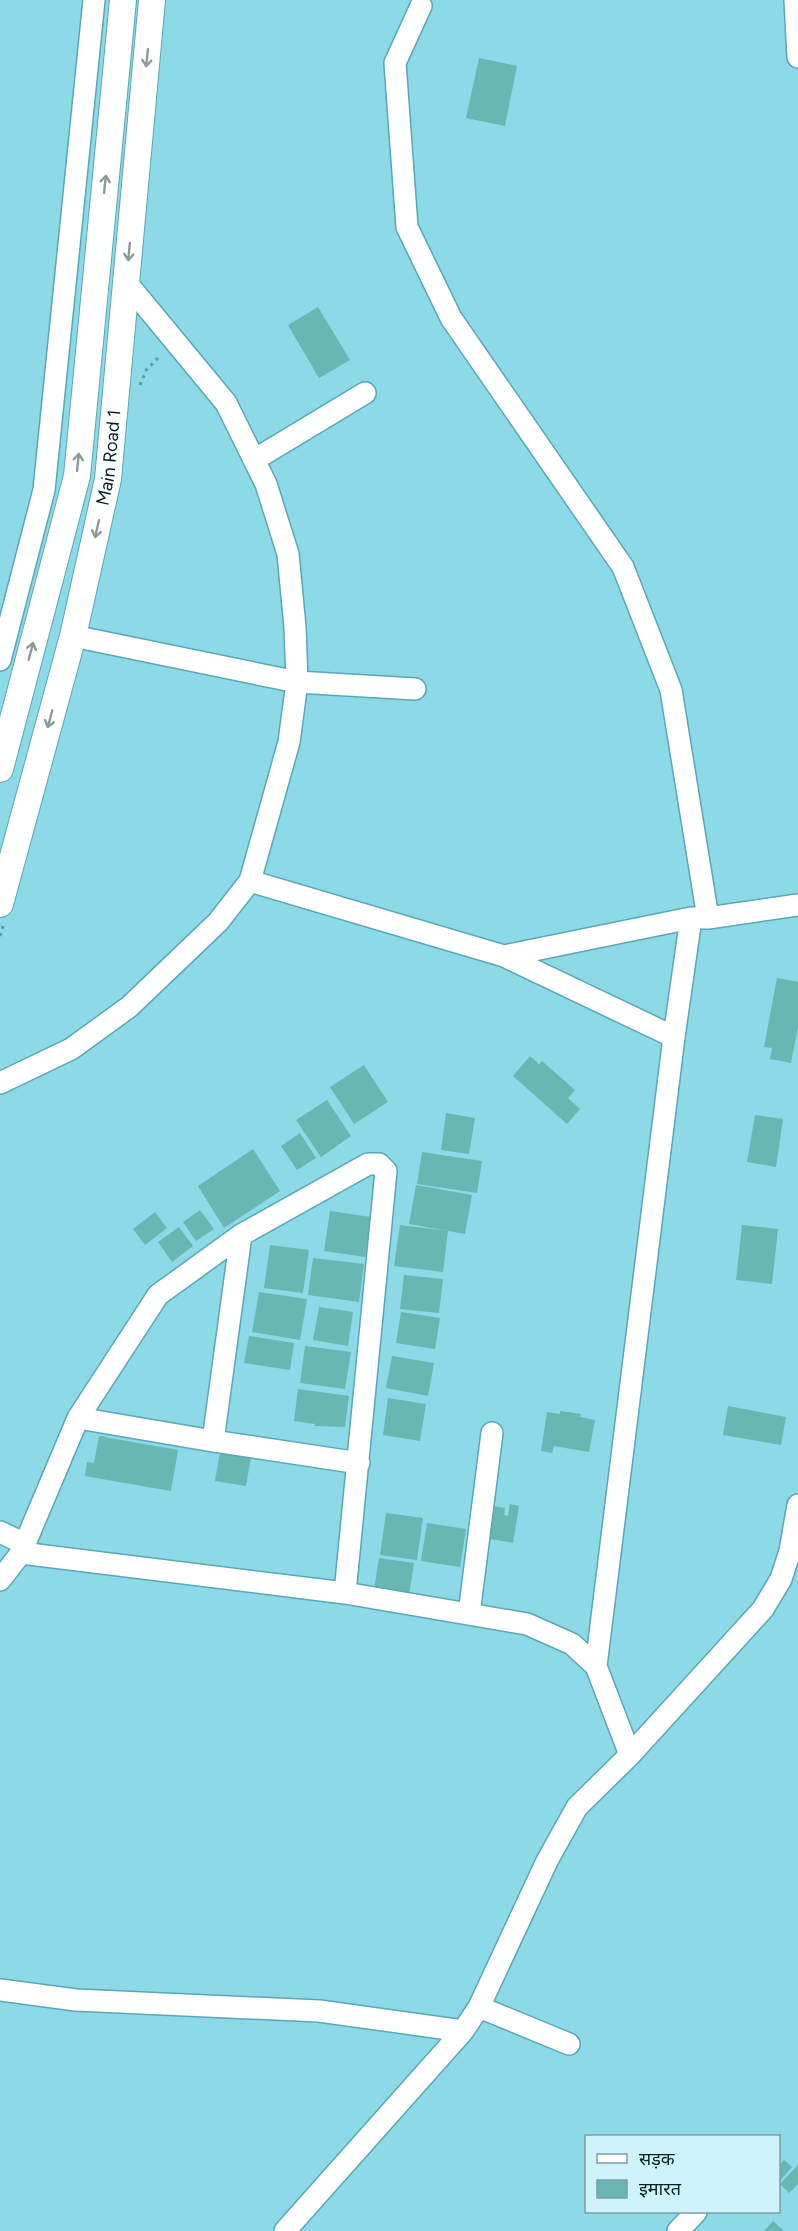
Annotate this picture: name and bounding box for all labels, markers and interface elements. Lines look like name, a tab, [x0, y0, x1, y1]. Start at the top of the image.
one-way arrow	[141, 48, 152, 68]
one-way arrow	[100, 175, 111, 195]
one-way arrow	[123, 242, 134, 262]
street label: Main Road 1	[91, 409, 125, 508]
one-way arrow	[73, 453, 84, 473]
one-way arrow	[90, 519, 102, 538]
one-way arrow	[25, 642, 37, 661]
one-way arrow	[44, 709, 55, 728]
legend	[585, 2135, 780, 2213]
text: सड़क	[639, 2148, 676, 2170]
text: इमारत	[639, 2178, 682, 2200]

